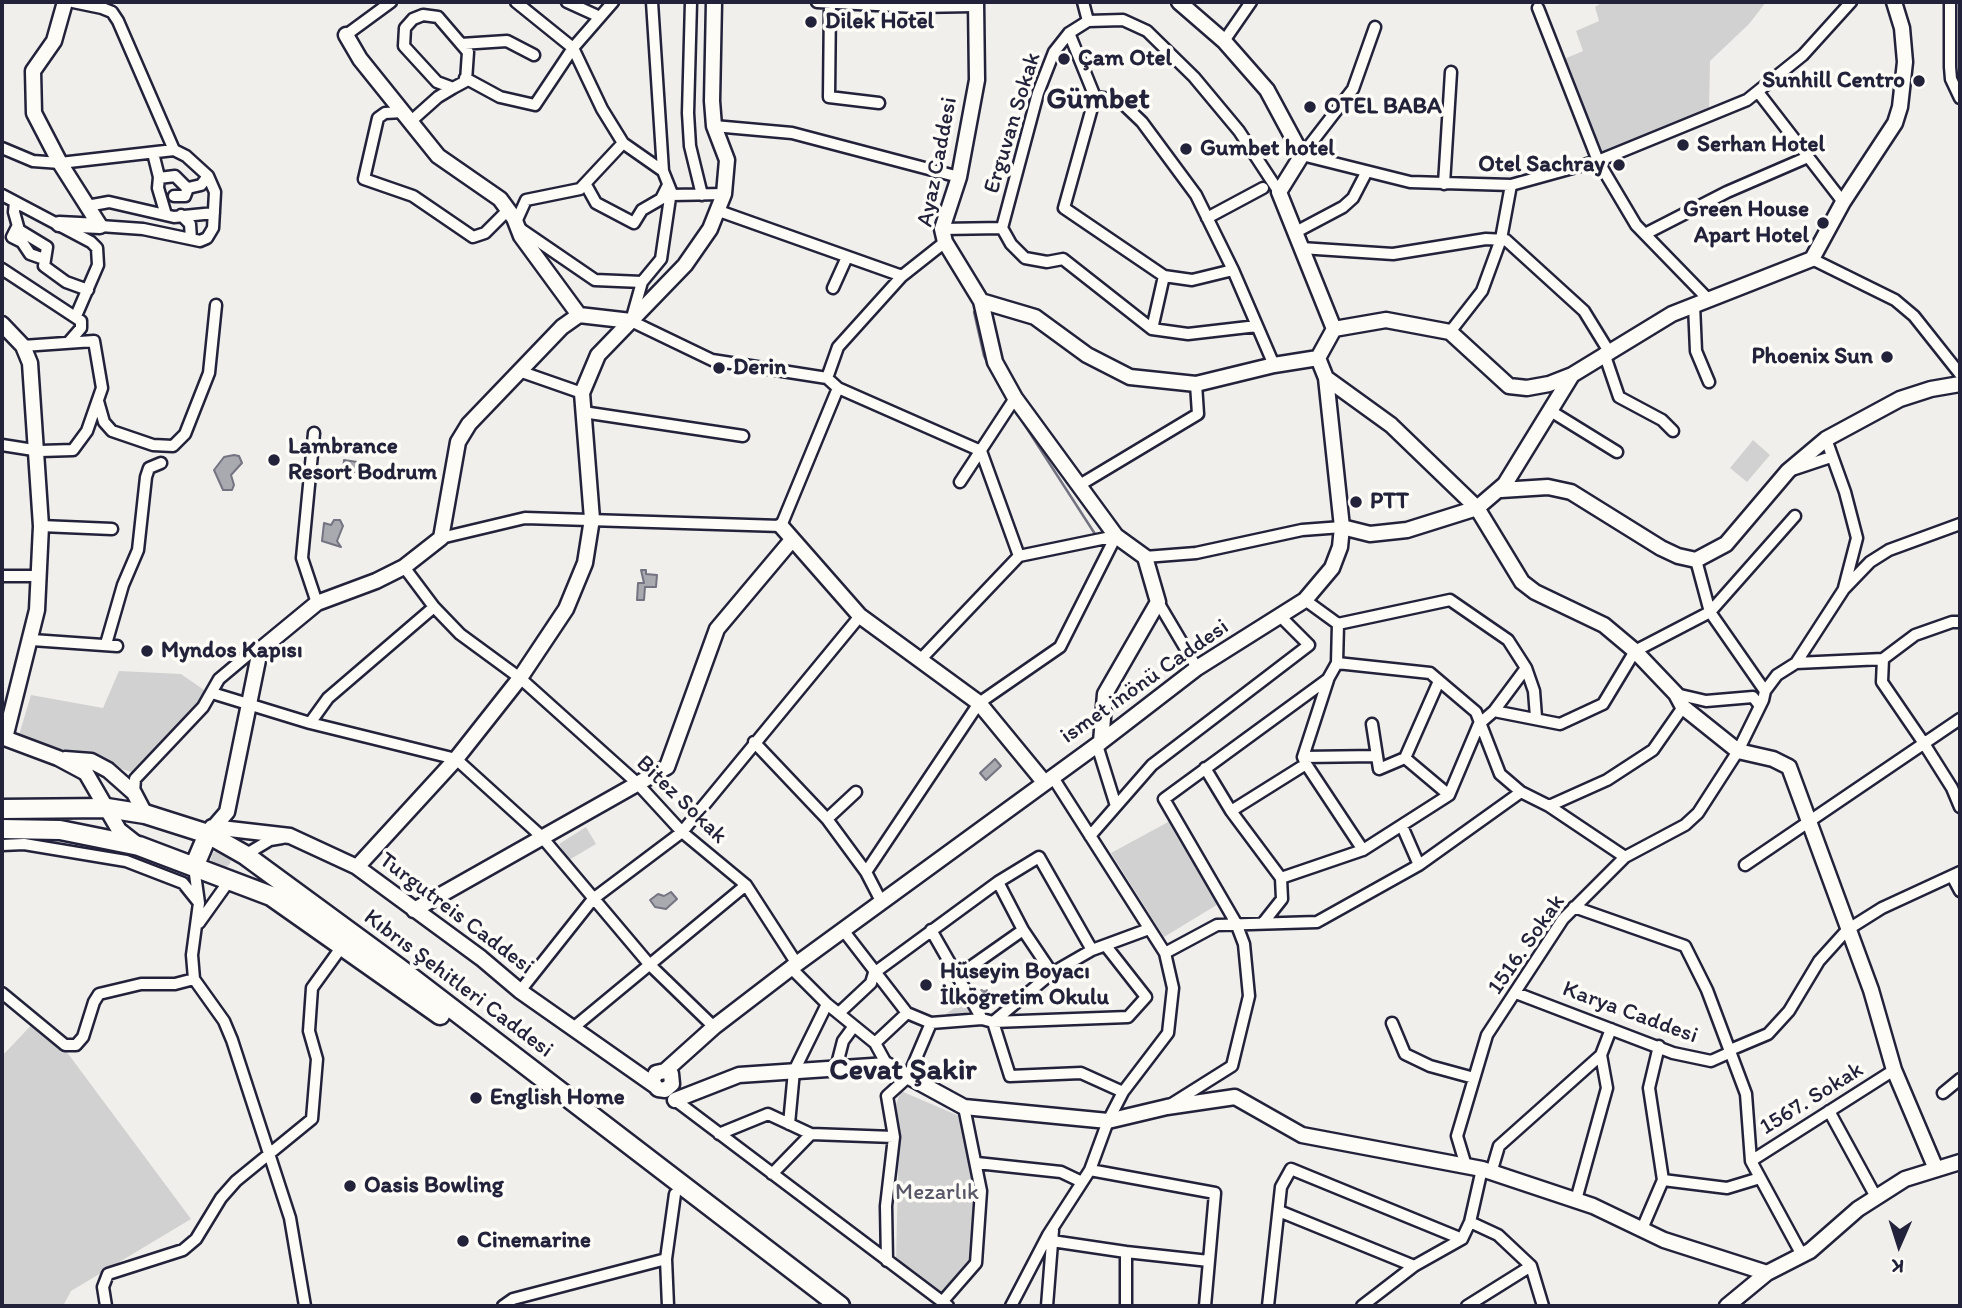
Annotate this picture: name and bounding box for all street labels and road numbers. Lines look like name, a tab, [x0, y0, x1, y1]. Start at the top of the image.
street label: Erguvan Sokak	[978, 49, 1048, 197]
street label: Ayaz Caddesi	[912, 95, 964, 229]
street label: ismet inönü Caddesi	[1056, 614, 1234, 750]
street label: Bitez Sokak	[630, 750, 732, 850]
street label: Turgutreis Caddesi	[373, 847, 539, 981]
street label: 1516. Sokak	[1482, 890, 1572, 1000]
street label: Kıbrıs Şehitleri Caddesi	[358, 904, 558, 1064]
street label: Karya Caddesi	[1559, 976, 1701, 1050]
street label: 1567. Sokak	[1755, 1056, 1869, 1142]

